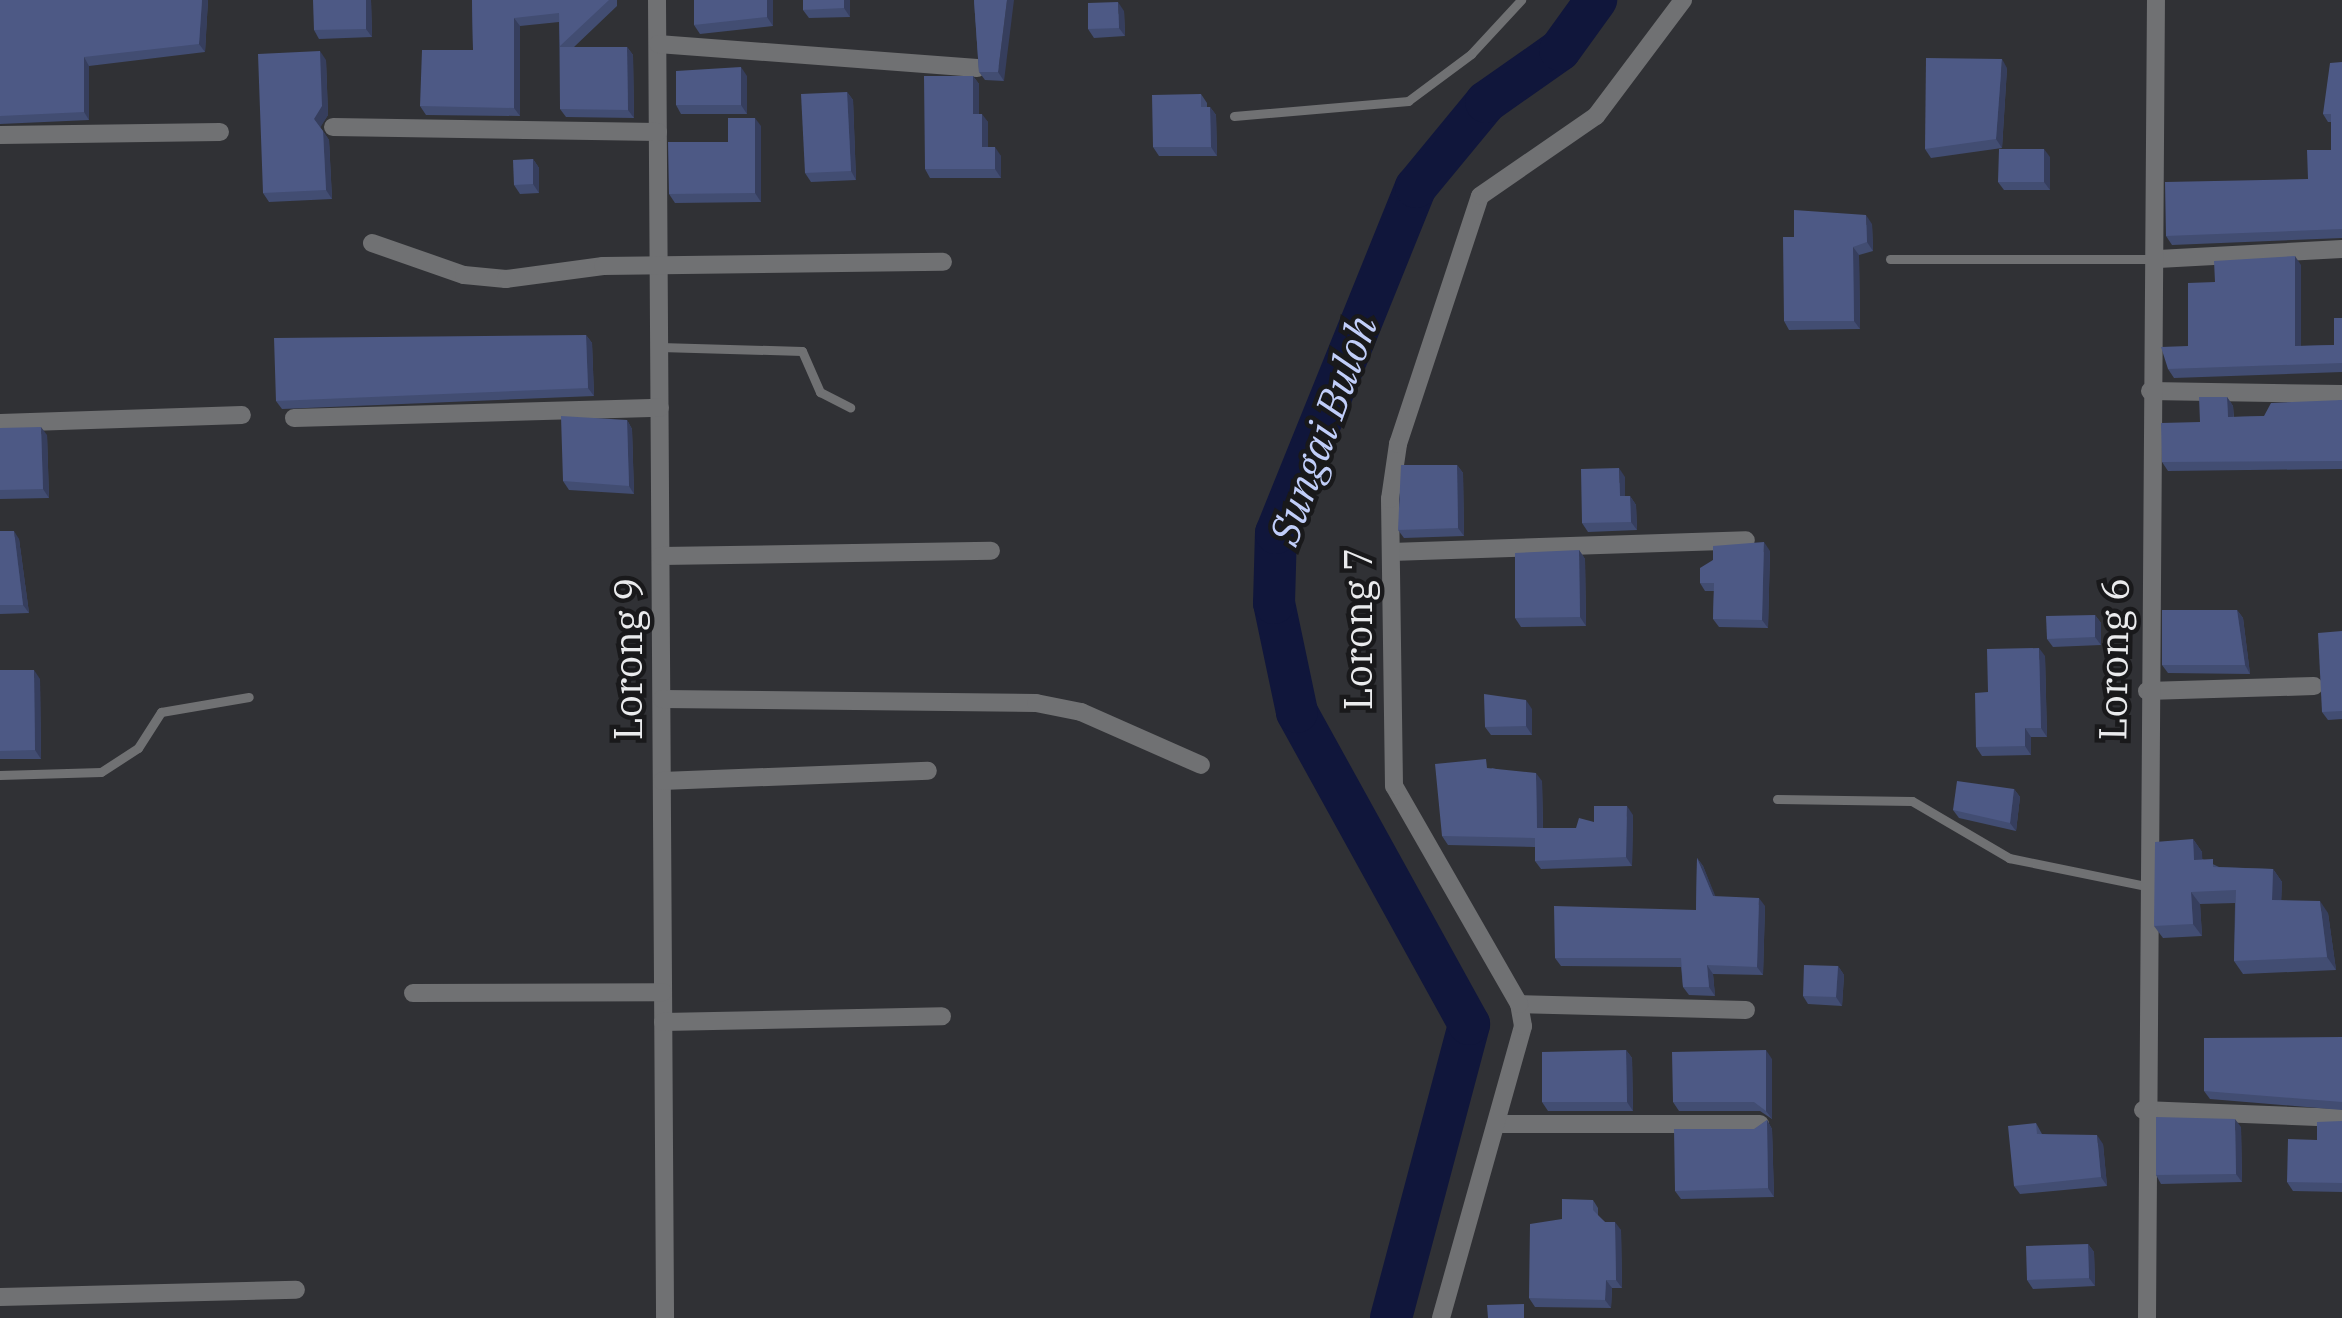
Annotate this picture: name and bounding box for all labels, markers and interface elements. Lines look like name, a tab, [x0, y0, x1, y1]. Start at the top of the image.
water label: Sungai Buloh	[1258, 309, 1388, 551]
street label: Lorong 7	[1335, 547, 1381, 711]
street label: Lorong 9	[605, 577, 651, 741]
street label: Lorong 6	[2089, 577, 2139, 741]

